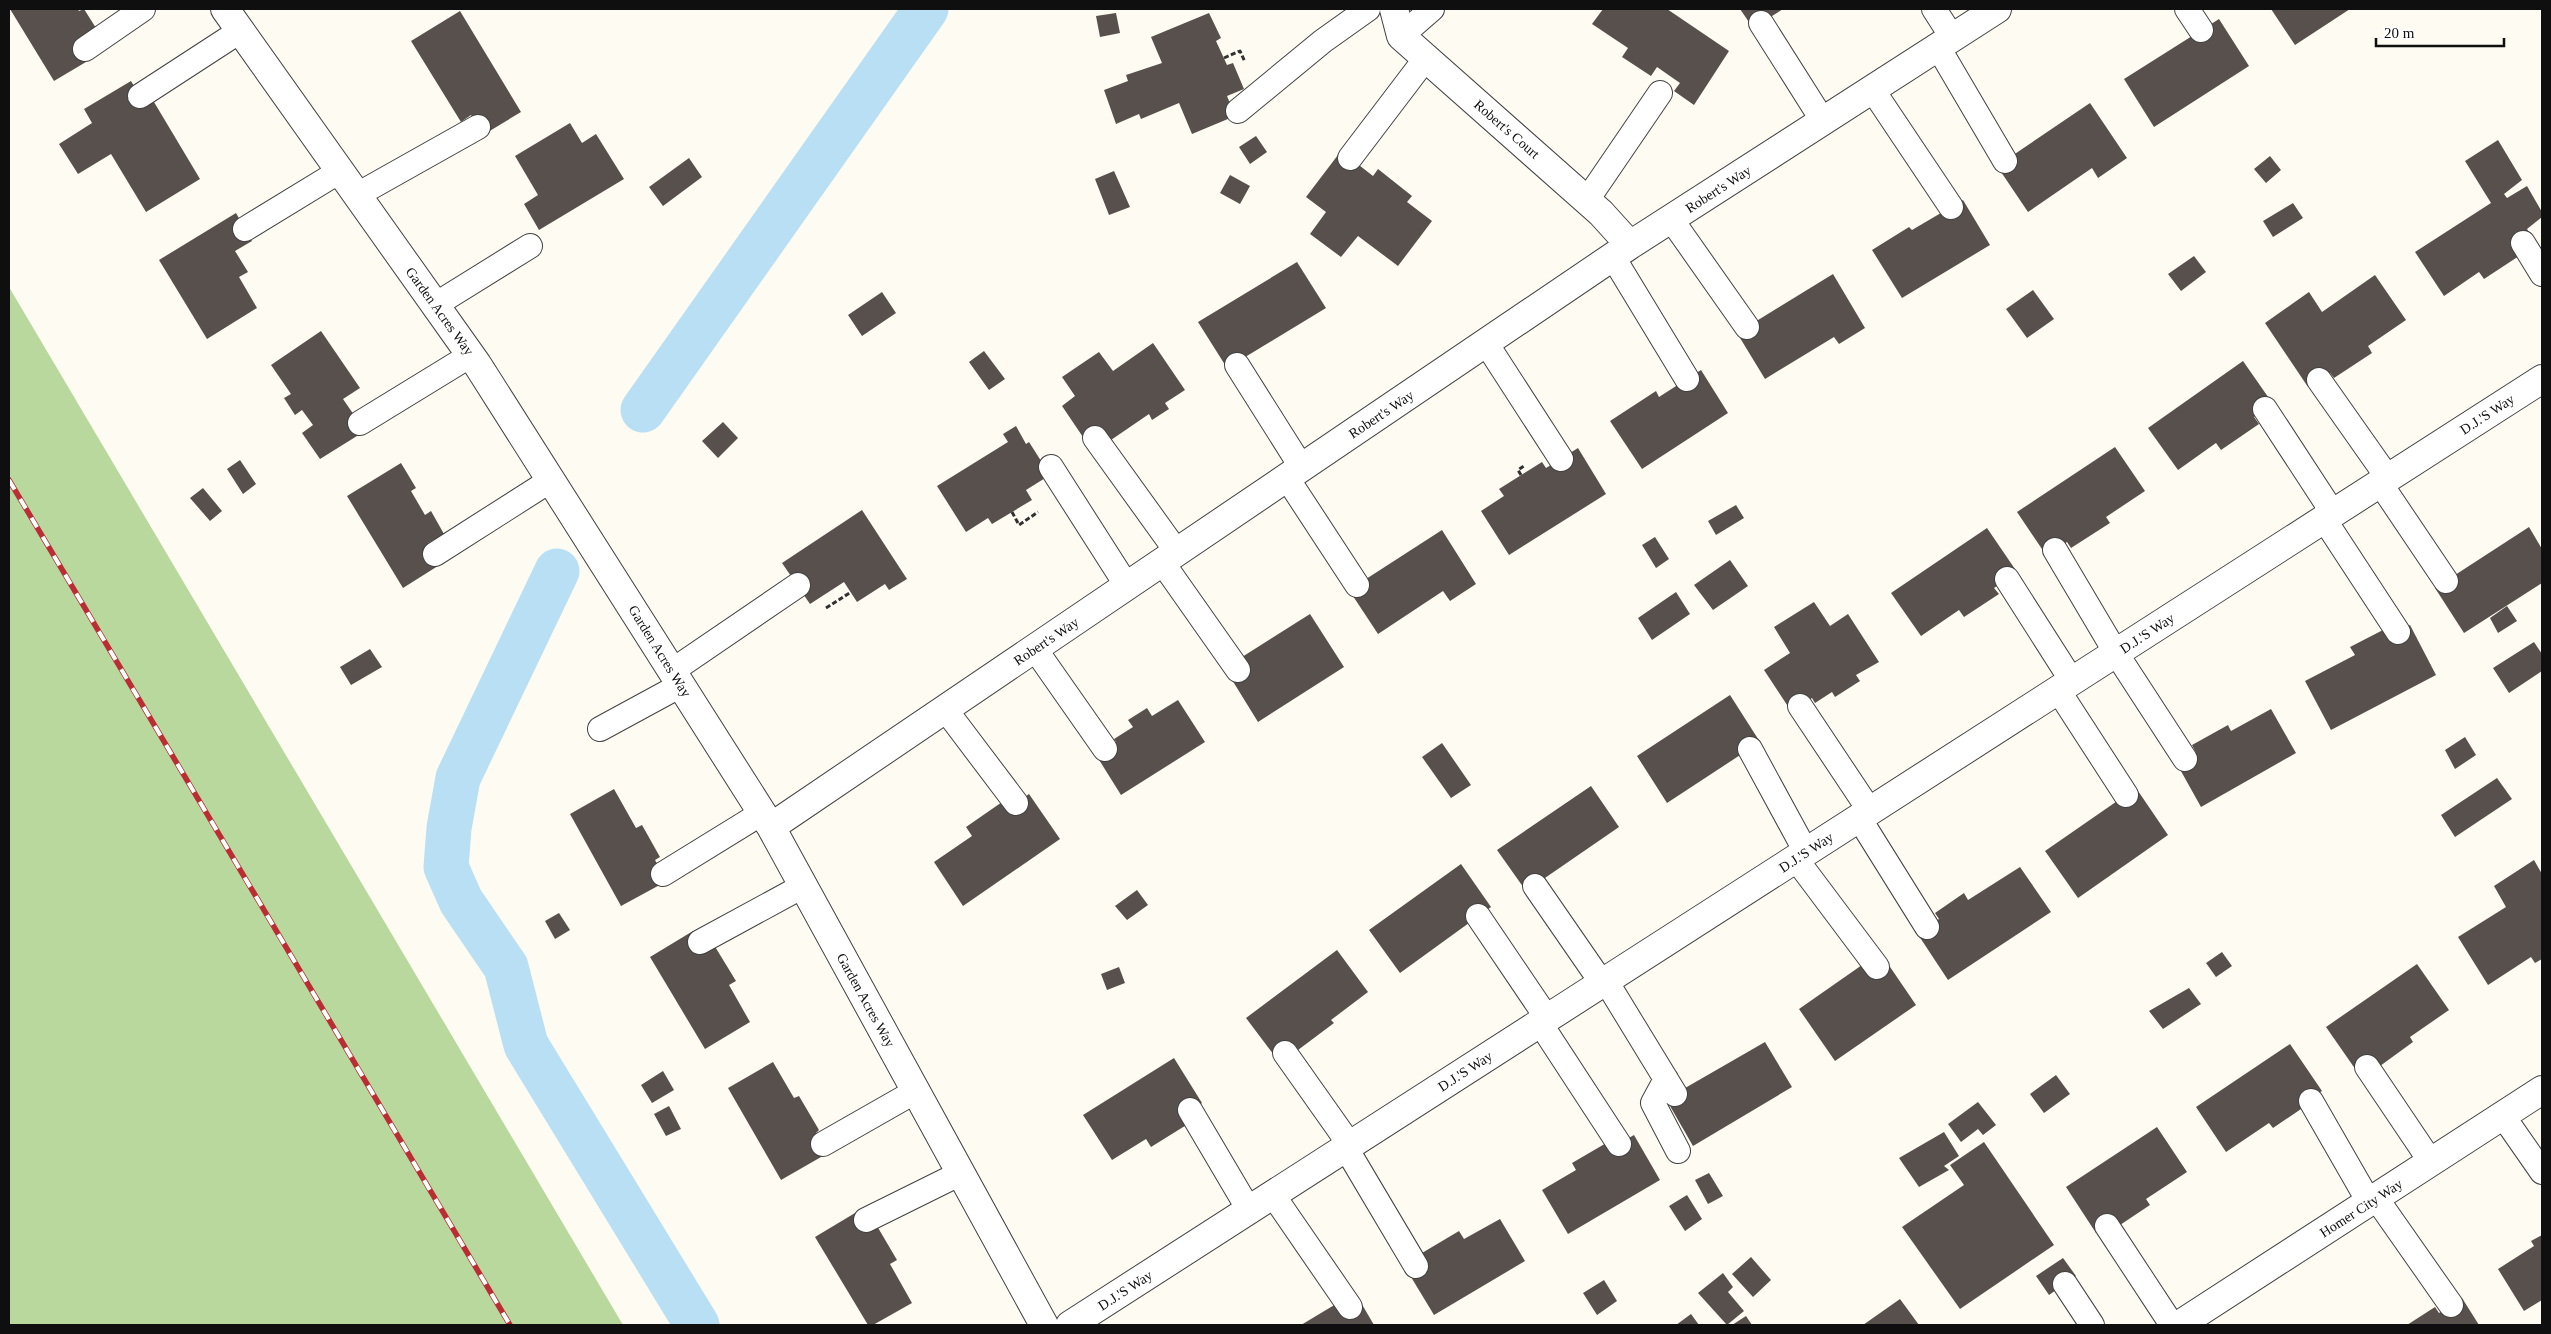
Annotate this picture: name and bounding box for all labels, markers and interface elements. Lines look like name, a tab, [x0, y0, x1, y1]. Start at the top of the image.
scale bar	[2376, 15, 2504, 47]
text: 20 m	[2384, 25, 2415, 41]
street label: Robert's Court	[1471, 97, 1542, 162]
street label: Robert's Way	[1683, 163, 1754, 216]
street label: Garden Acres Way	[403, 264, 477, 358]
street label: Robert's Way	[1346, 387, 1416, 442]
street label: D.J.'S Way	[2457, 391, 2517, 437]
street label: Garden Acres Way	[625, 603, 694, 700]
street label: D.J.'S Way	[2117, 610, 2177, 656]
street label: Robert's Way	[1011, 614, 1081, 669]
street label: D.J.'S Way	[1776, 829, 1836, 875]
street label: Garden Acres Way	[834, 951, 898, 1050]
street label: D.J.'S Way	[1435, 1048, 1495, 1094]
street label: Homer City Way	[2317, 1176, 2405, 1241]
street label: D.J.'S Way	[1095, 1267, 1155, 1313]

